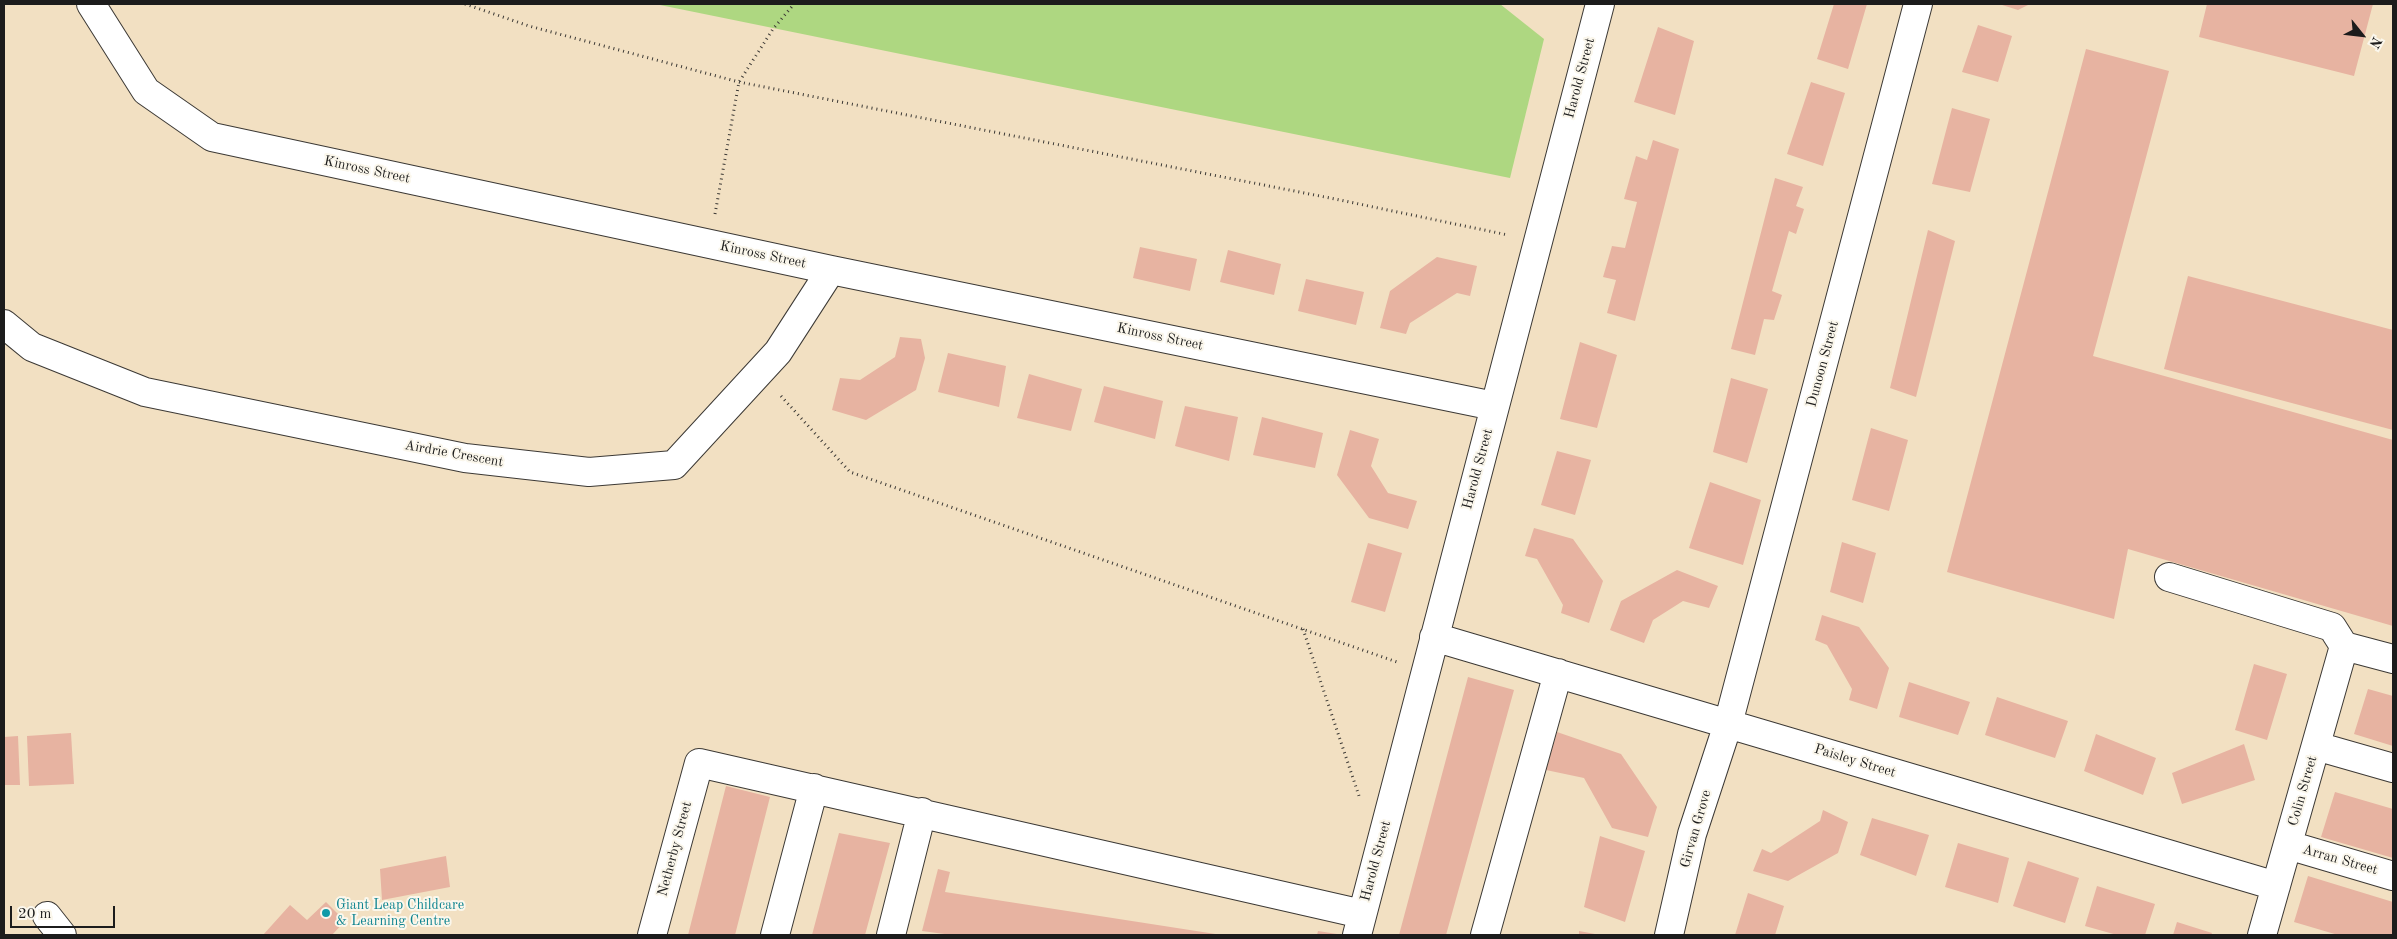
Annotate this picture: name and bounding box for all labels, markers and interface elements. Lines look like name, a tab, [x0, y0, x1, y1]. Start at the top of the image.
north arrow	[2337, 10, 2387, 60]
text: N	[2366, 34, 2384, 50]
street label: Harold Street	[1561, 36, 1599, 120]
street label: Kinross Street	[322, 153, 412, 187]
street label: Kinross Street	[718, 238, 808, 272]
street label: Dunoon Street	[1803, 319, 1843, 409]
street label: Kinross Street	[1115, 320, 1205, 354]
street label: Harold Street	[1459, 427, 1497, 511]
street label: Airdrie Crescent	[403, 437, 505, 471]
street label: Paisley Street	[1812, 741, 1898, 781]
street label: Colin Street	[2285, 754, 2321, 828]
street label: Girvan Grove	[1677, 788, 1715, 870]
street label: Netherby Street	[654, 800, 696, 898]
street label: Harold Street	[1357, 819, 1395, 903]
street label: Arran Street	[2300, 841, 2380, 879]
scale bar	[12, 896, 118, 928]
place label: Giant Leap Childcare & Learning Centre	[336, 897, 464, 930]
text: 20 m	[18, 907, 52, 922]
marker: Giant Leap Childcare & Learning Centre	[320, 907, 332, 919]

